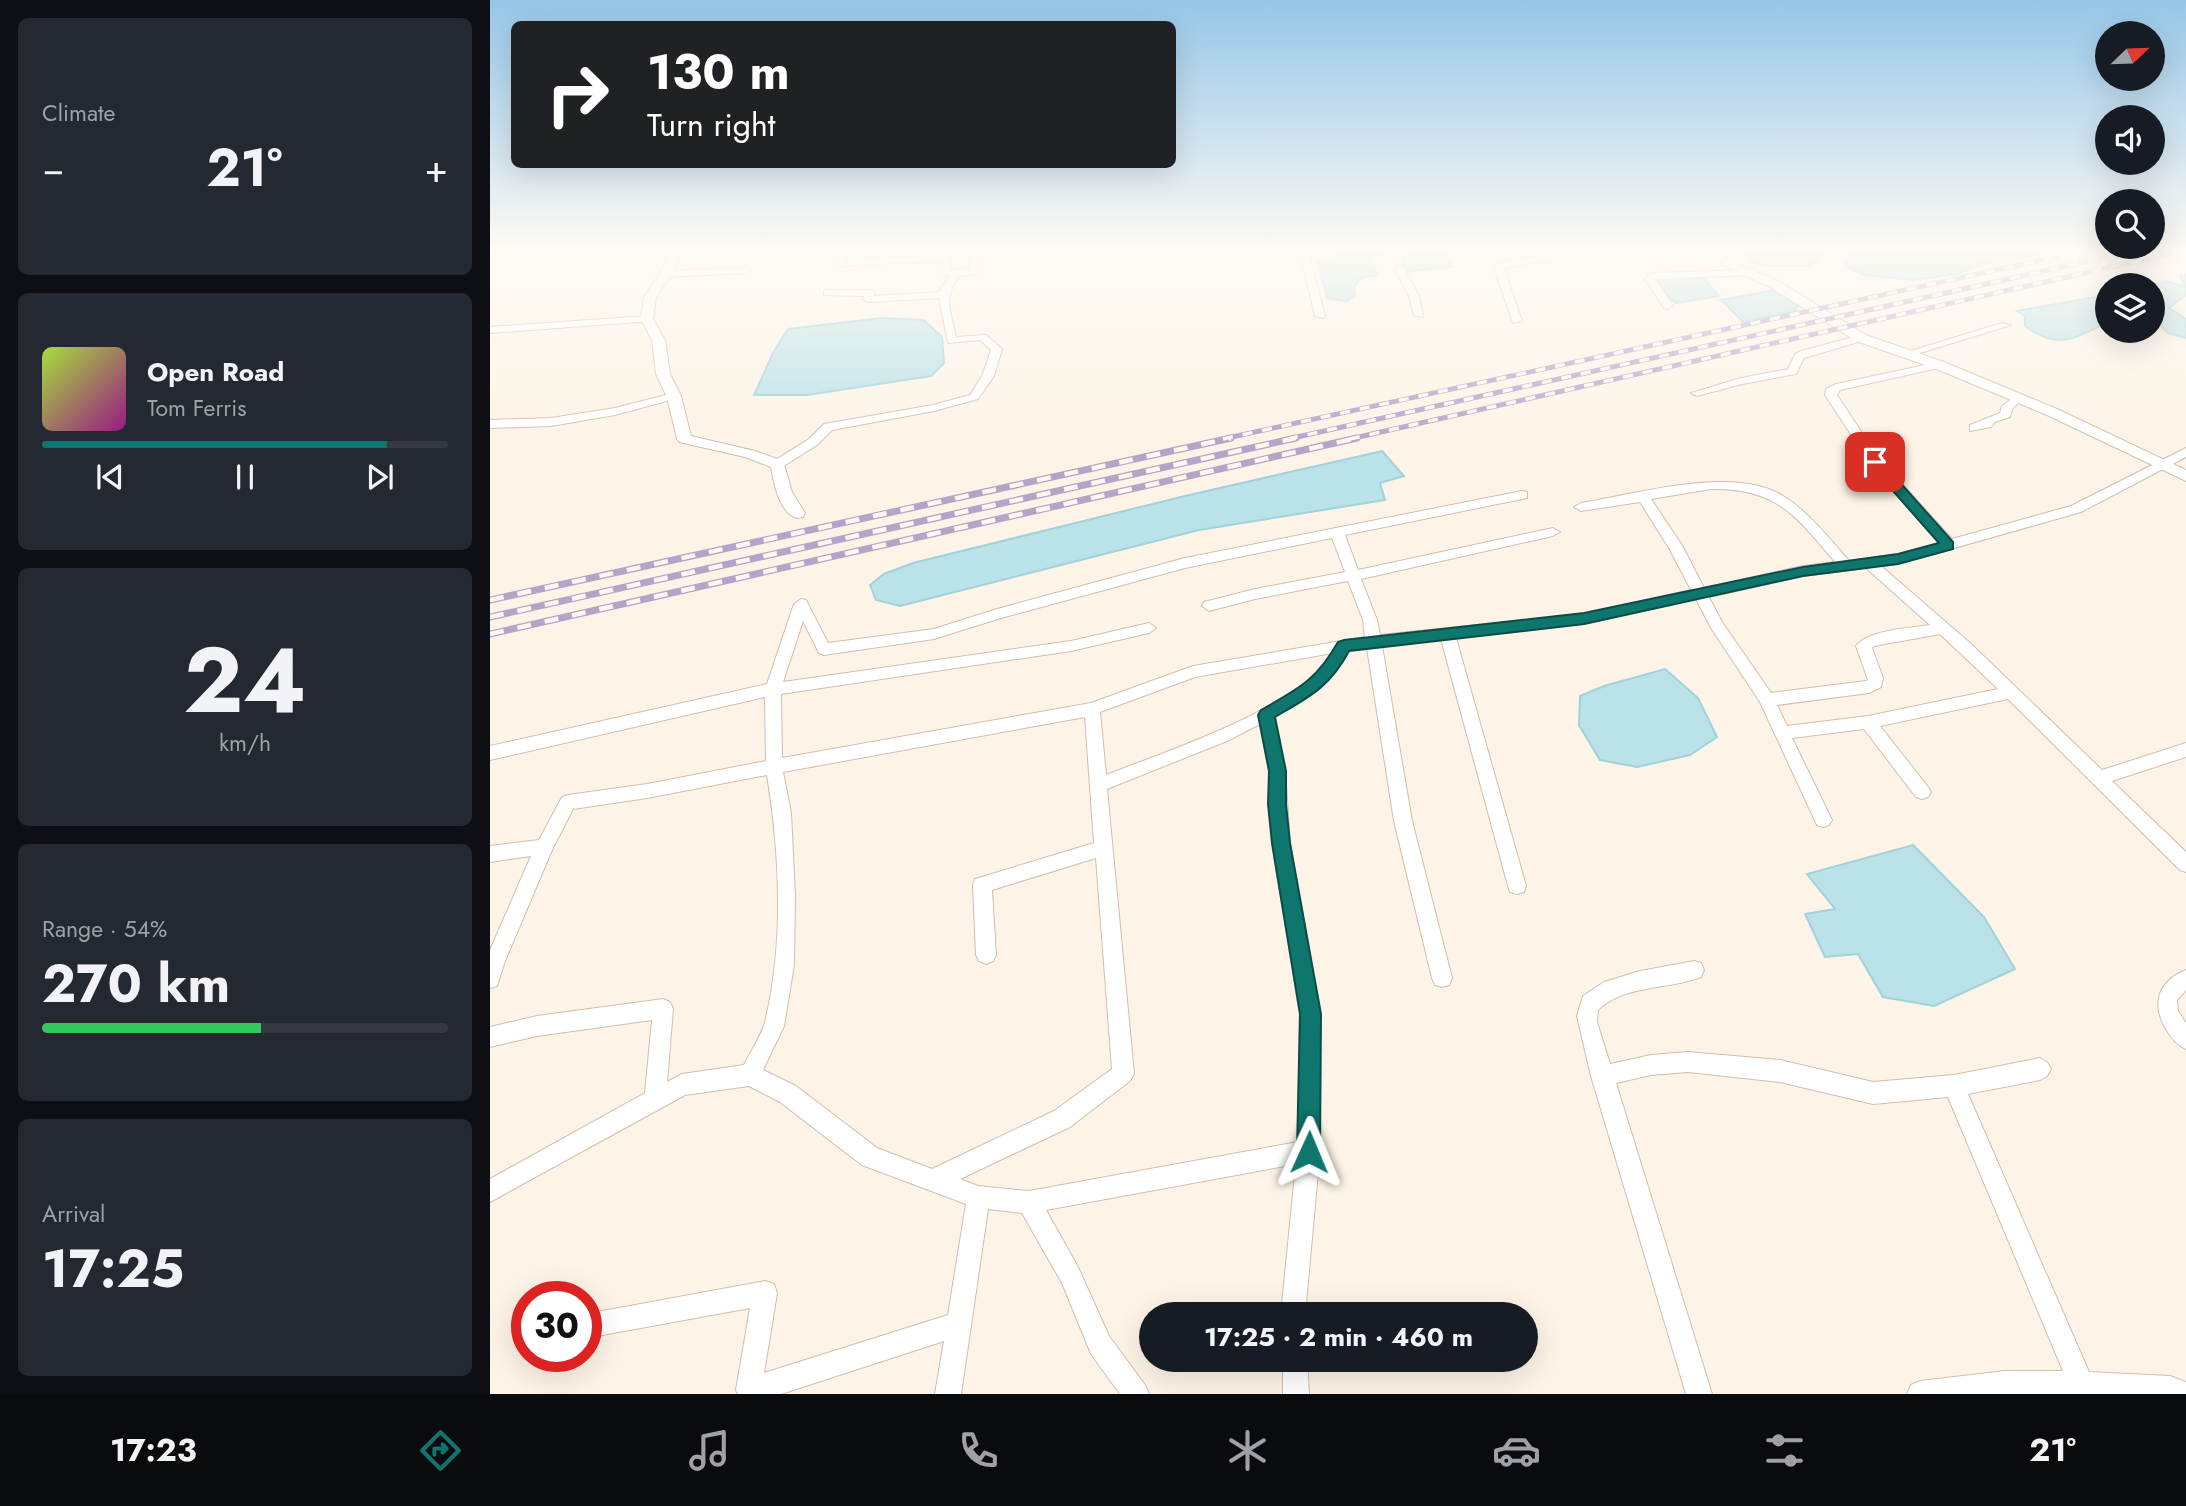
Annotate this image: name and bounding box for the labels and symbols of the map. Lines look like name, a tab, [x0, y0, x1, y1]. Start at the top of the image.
north arrow	[2095, 21, 2165, 91]
pin	[1845, 432, 1905, 492]
position arrow	[1272, 1115, 1346, 1189]
speed limit sign: 30	[511, 1281, 602, 1372]

